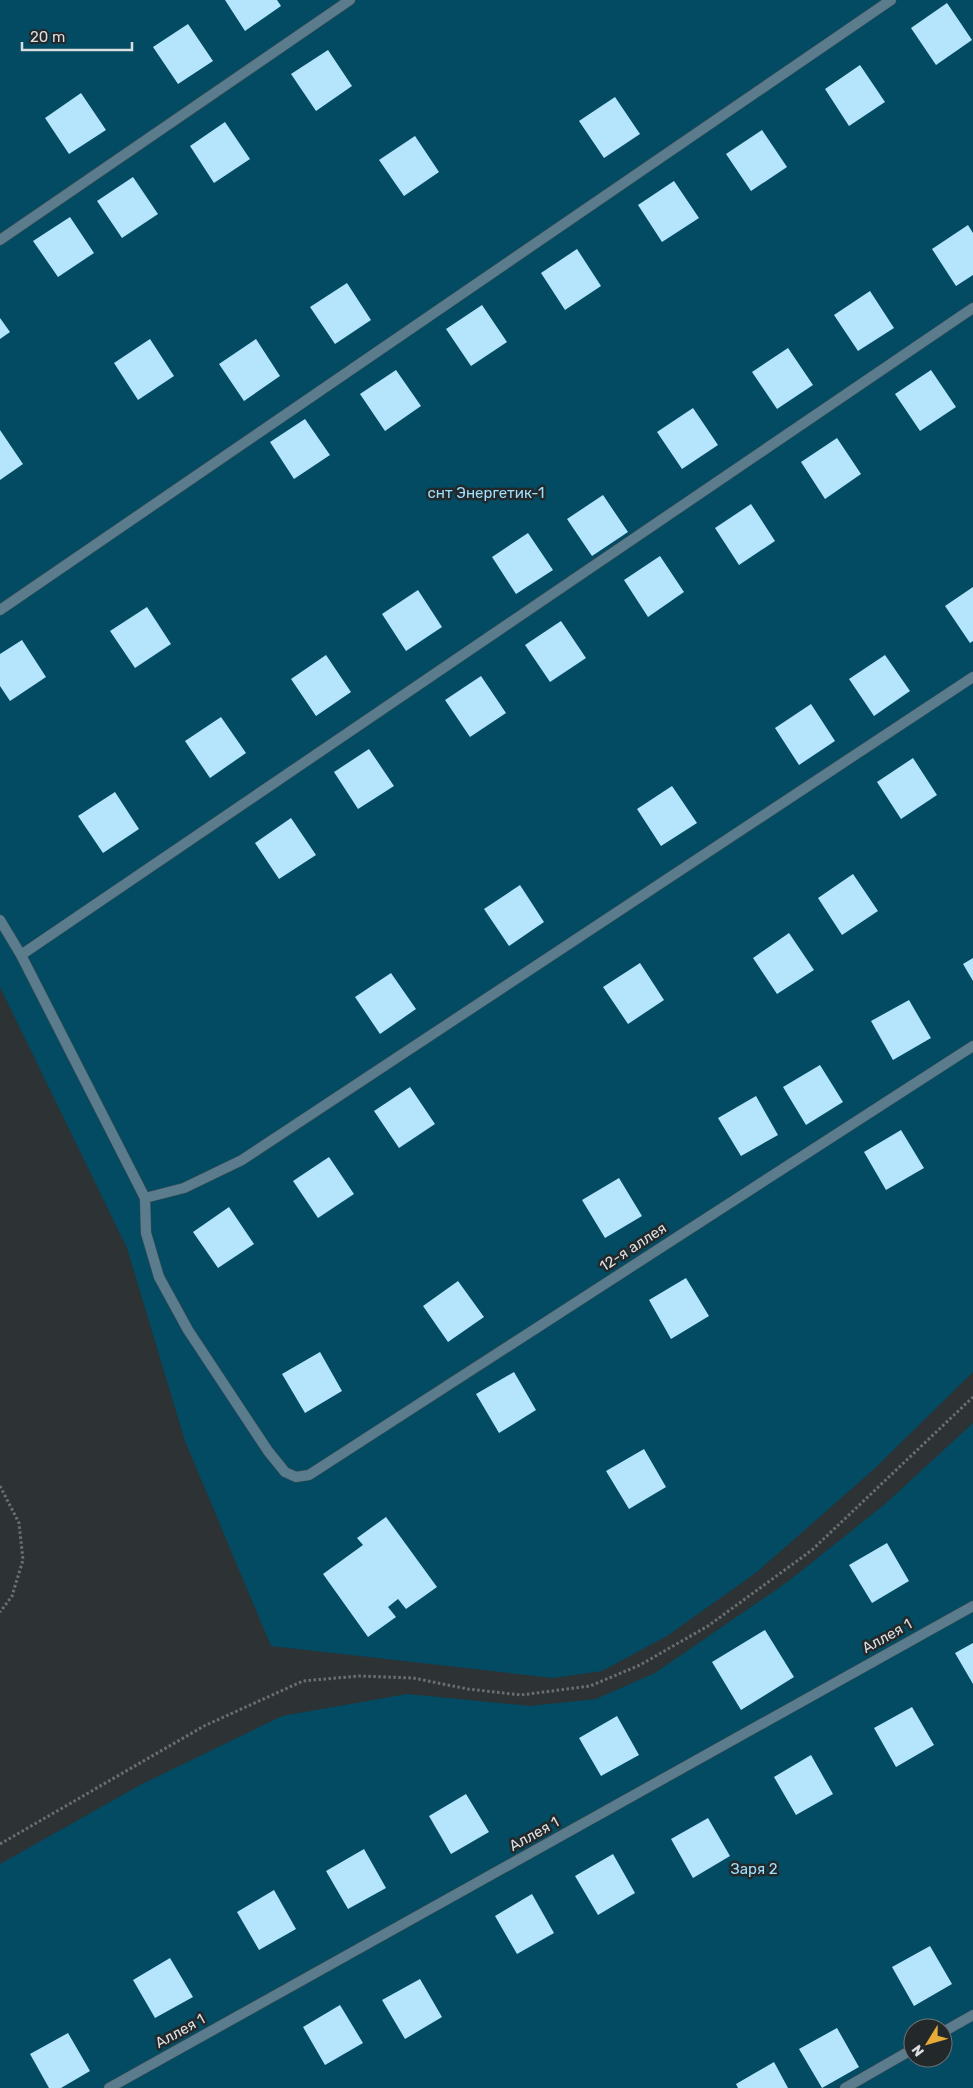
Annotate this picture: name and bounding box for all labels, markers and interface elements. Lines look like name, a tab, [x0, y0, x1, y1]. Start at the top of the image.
scale bar	[22, 20, 132, 52]
text: 20 m	[30, 28, 65, 46]
park label: снт Энергетик-1	[428, 484, 544, 502]
street label: 12-я аллея	[596, 1219, 670, 1275]
street label: Аллея 1	[859, 1615, 915, 1657]
street label: Аллея 1	[506, 1813, 562, 1855]
park label: Заря 2	[730, 1860, 778, 1878]
street label: Аллея 1	[152, 2010, 208, 2052]
north arrow	[903, 2018, 953, 2068]
text: N	[908, 2041, 928, 2060]

